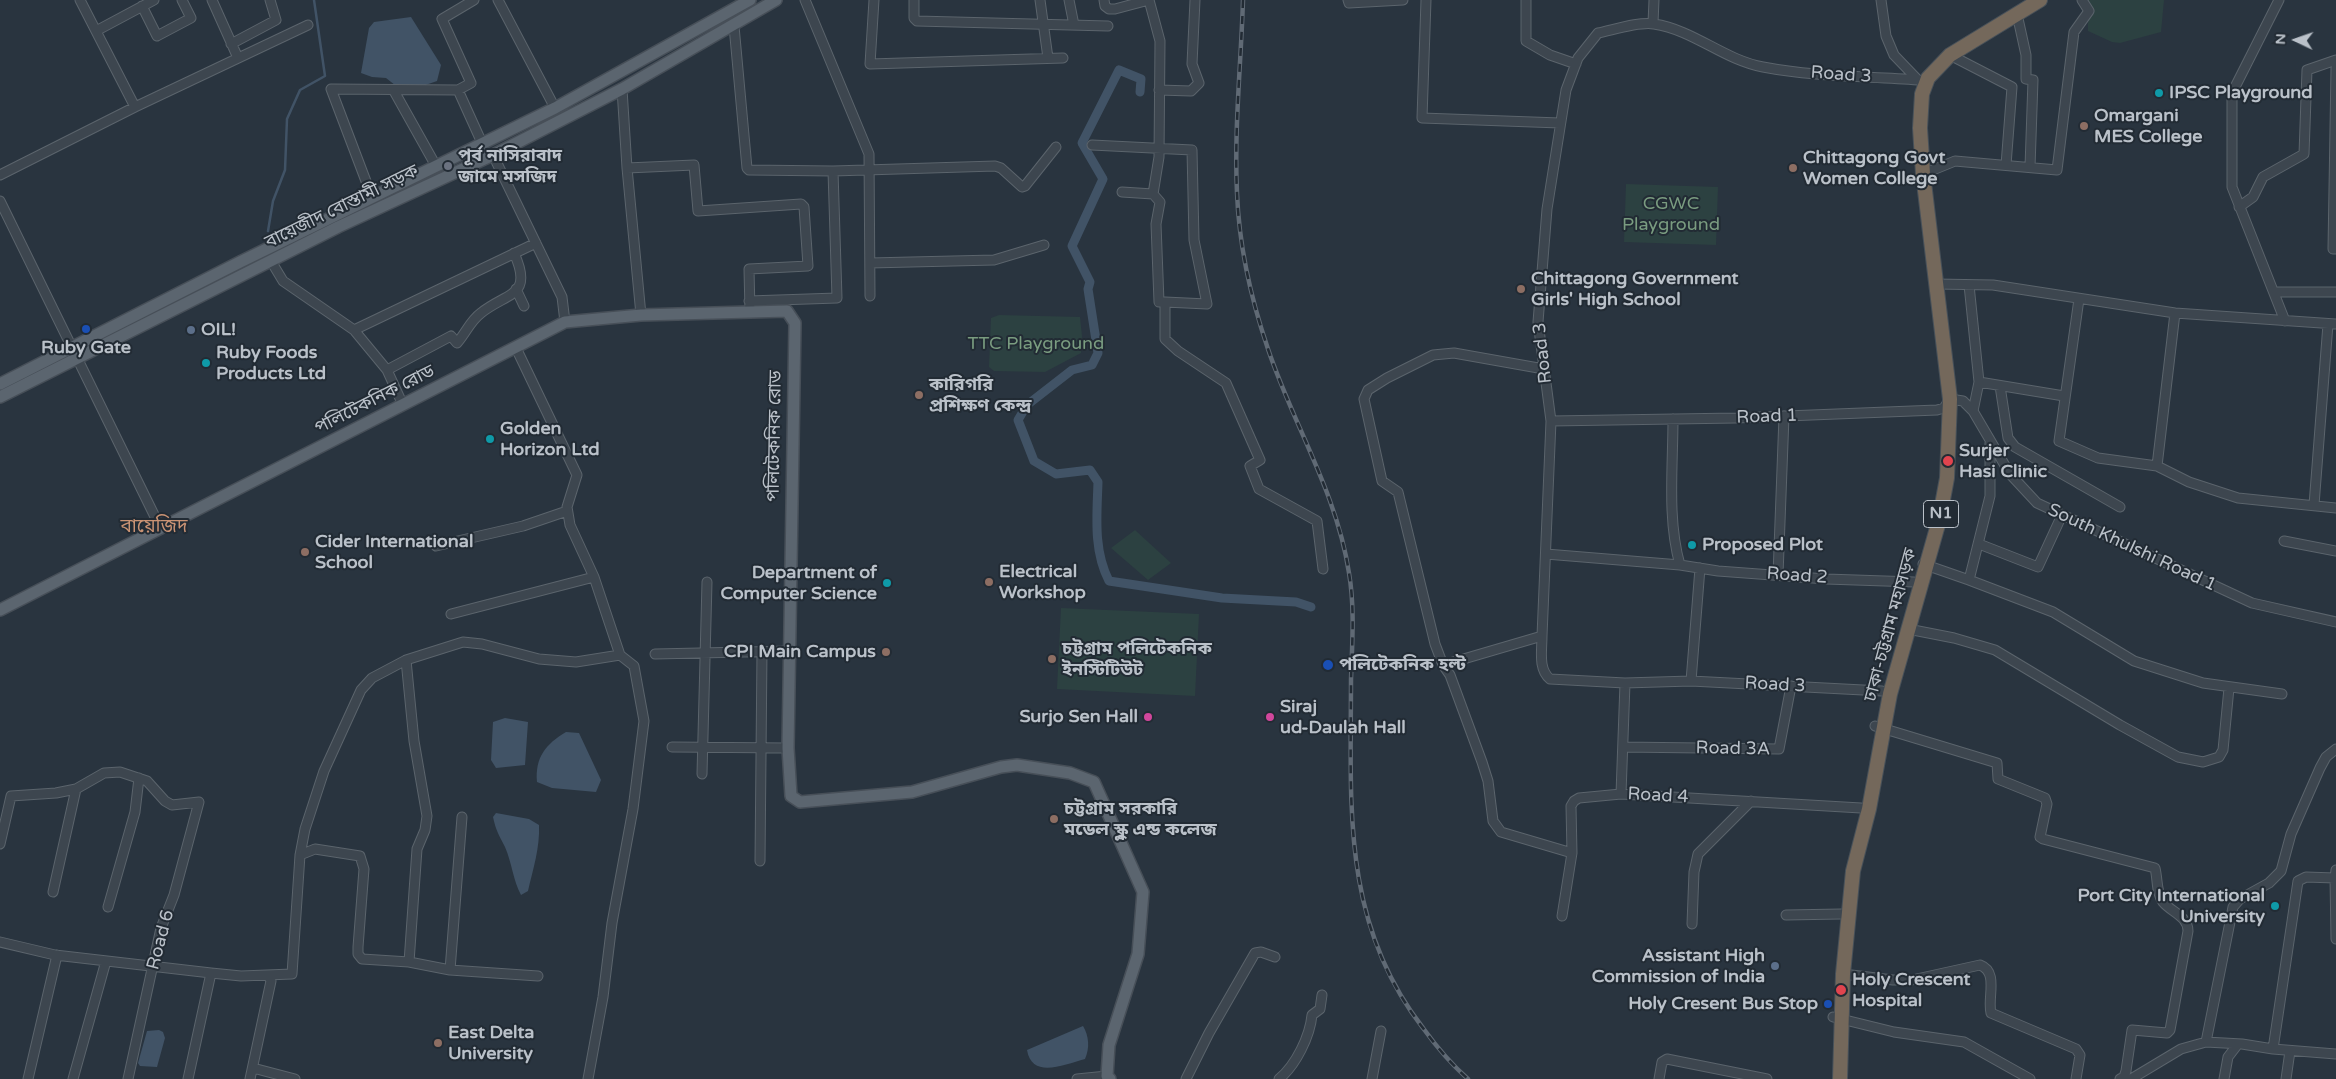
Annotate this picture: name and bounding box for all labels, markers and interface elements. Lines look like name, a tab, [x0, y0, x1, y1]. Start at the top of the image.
north arrow	[2271, 15, 2321, 65]
text: N	[2272, 33, 2289, 45]
street label: Road 3	[1810, 62, 1872, 88]
place label: IPSC Playground	[2169, 82, 2313, 104]
marker: IPSC Playground	[2153, 87, 2165, 99]
place label: Omargani MES College	[2094, 105, 2203, 148]
marker: Omargani MES College	[2078, 120, 2090, 132]
place label: পূর্ব নাসিরাবাদ জামে মসজিদ	[458, 145, 562, 188]
place label: Chittagong Govt Women College	[1803, 147, 1945, 190]
street label: বায়েজীদ বোস্তামী সড়ক	[262, 160, 422, 254]
marker: পূর্ব নাসিরাবাদ জামে মসজিদ	[442, 160, 454, 172]
marker: Chittagong Govt Women College	[1787, 162, 1799, 174]
park label: CGWC Playground	[1622, 193, 1720, 235]
place label: Chittagong Government Girls' High School	[1531, 268, 1738, 310]
marker: Chittagong Government Girls' High School	[1515, 283, 1527, 295]
place label: OIL!	[201, 319, 236, 341]
street label: Road 3	[1529, 321, 1557, 385]
marker: Ruby Gate	[80, 323, 92, 335]
marker: OIL!	[185, 324, 197, 336]
park label: TTC Playground	[968, 333, 1104, 355]
place label: Ruby Gate	[41, 337, 131, 359]
place label: Ruby Foods Products Ltd	[216, 342, 326, 384]
marker: Ruby Foods Products Ltd	[200, 357, 212, 369]
street label: পলিটেকনিক রোড	[312, 361, 438, 439]
street label: পলিটেকনিক রোড	[763, 370, 787, 502]
place label: কারিগরি প্রশিক্ষণ কেন্দ্র	[929, 374, 1032, 416]
marker: কারিগরি প্রশিক্ষণ কেন্দ্র	[913, 389, 925, 401]
street label: Road 1	[1736, 405, 1798, 429]
place label: Golden Horizon Ltd	[500, 418, 600, 460]
marker: Golden Horizon Ltd	[484, 433, 496, 445]
place label: Surjer Hasi Clinic	[1959, 440, 2047, 482]
marker: Surjer Hasi Clinic	[1941, 454, 1955, 468]
street label: South Khulshi Road 1	[2044, 499, 2220, 597]
road number: N1	[1924, 500, 1958, 528]
district label: বায়েজিদ	[120, 516, 188, 538]
place label: Cider International School	[315, 531, 473, 574]
place label: Proposed Plot	[1702, 534, 1823, 556]
marker: Proposed Plot	[1686, 539, 1698, 551]
marker: Cider International School	[299, 546, 311, 558]
street label: ঢাকা-চট্টগ্রাম মহাসড়ক	[1860, 546, 1922, 704]
place label: Electrical Workshop	[999, 561, 1086, 604]
place label: Department of Computer Science	[720, 562, 877, 604]
street label: Road 2	[1766, 563, 1828, 589]
marker: Electrical Workshop	[983, 576, 995, 588]
marker: Department of Computer Science	[881, 577, 893, 589]
place label: চট্টগ্রাম পলিটেকনিক ইনস্টিটিউট	[1062, 638, 1212, 681]
place label: CPI Main Campus	[724, 641, 876, 663]
marker: CPI Main Campus	[880, 646, 892, 658]
marker: চট্টগ্রাম পলিটেকনিক ইনস্টিটিউট	[1046, 653, 1058, 665]
place label: পলিটেকনিক হল্ট	[1339, 654, 1466, 676]
marker: পলিটেকনিক হল্ট	[1321, 658, 1335, 672]
street label: Road 3	[1744, 673, 1806, 697]
place label: Siraj ud-Daulah Hall	[1280, 696, 1406, 739]
place label: Surjo Sen Hall	[1019, 706, 1138, 728]
marker: Surjo Sen Hall	[1142, 711, 1154, 723]
marker: Siraj ud-Daulah Hall	[1264, 711, 1276, 723]
street label: Road 3A	[1695, 738, 1771, 760]
street label: Road 4	[1627, 784, 1689, 808]
place label: চট্টগ্রাম সরকারি মডেল স্কুল এন্ড কলেজ	[1064, 798, 1217, 841]
marker: চট্টগ্রাম সরকারি মডেল স্কুল এন্ড কলেজ	[1048, 813, 1060, 825]
place label: Port City International University	[2077, 885, 2265, 928]
marker: Port City International University	[2269, 900, 2281, 912]
street label: Road 6	[143, 908, 179, 972]
place label: Assistant High Commission of India	[1592, 945, 1765, 988]
marker: Assistant High Commission of India	[1769, 960, 1781, 972]
place label: Holy Crescent Hospital	[1852, 969, 1970, 1012]
marker: Holy Crescent Hospital	[1834, 983, 1848, 997]
place label: Holy Cresent Bus Stop	[1628, 993, 1818, 1015]
marker: Holy Cresent Bus Stop	[1822, 998, 1834, 1010]
place label: East Delta University	[448, 1022, 534, 1064]
marker: East Delta University	[432, 1037, 444, 1049]

